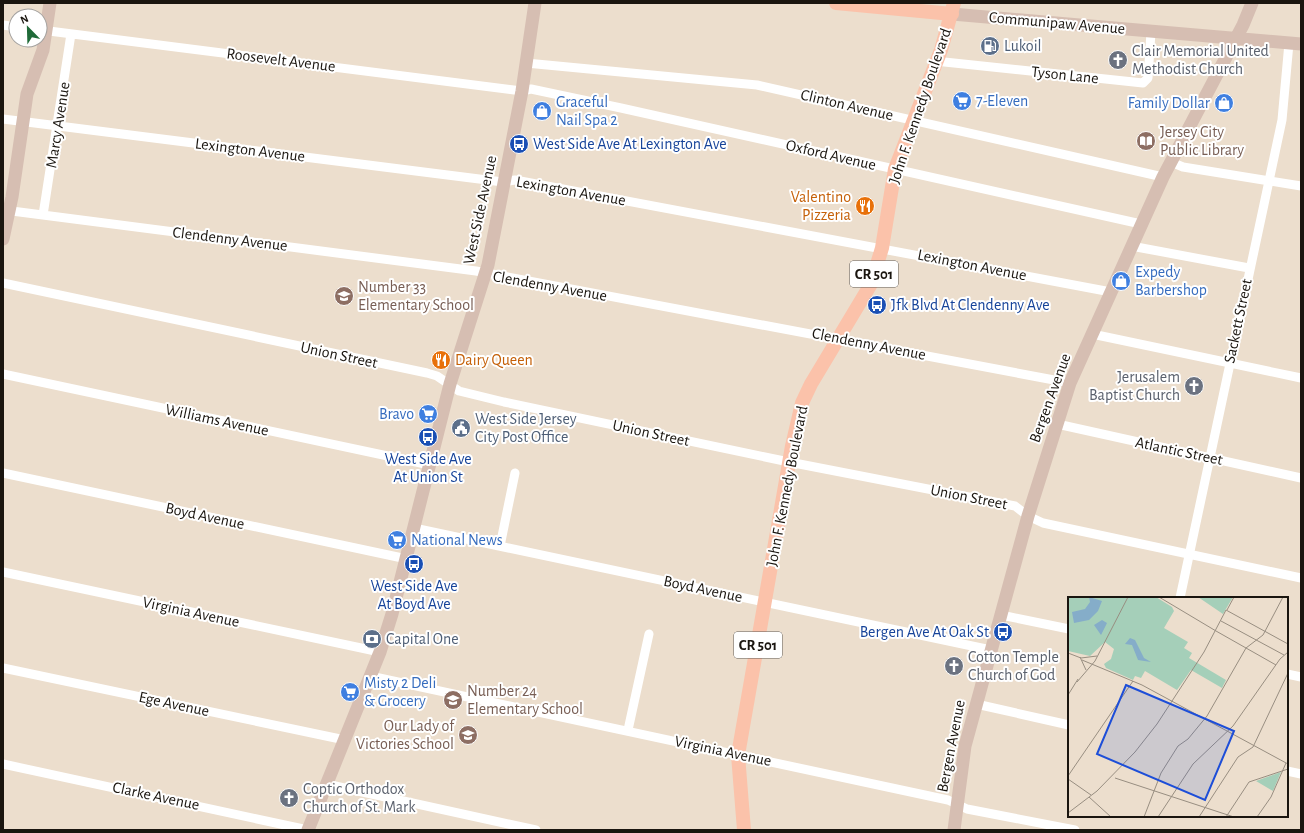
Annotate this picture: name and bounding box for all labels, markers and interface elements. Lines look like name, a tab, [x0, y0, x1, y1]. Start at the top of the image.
north arrow	[8, 8, 48, 48]
street label: Communipaw Avenue	[988, 9, 1126, 37]
text: N	[19, 13, 30, 26]
street label: John F. Kennedy Boulevard	[886, 26, 955, 186]
fuel station icon: Lukoil	[979, 35, 1001, 57]
place label: Lukoil	[1004, 38, 1042, 54]
place label: Clair Memorial United Methodist Church	[1132, 43, 1269, 77]
street label: Roosevelt Avenue	[226, 45, 336, 75]
church icon: Clair Memorial United Methodist Church	[1107, 49, 1129, 71]
street label: Tyson Lane	[1030, 64, 1099, 87]
street label: Marcy Avenue	[43, 81, 74, 169]
street label: Clinton Avenue	[799, 87, 895, 123]
supermarket icon: 7-Eleven	[951, 90, 973, 112]
shop icon: Family Dollar	[1213, 92, 1235, 114]
place label: 7-Eleven	[976, 93, 1028, 109]
place label: Graceful Nail Spa 2	[556, 94, 617, 128]
place label: Family Dollar	[1128, 95, 1211, 112]
shop icon: Graceful Nail Spa 2	[531, 100, 553, 122]
place label: Jersey City Public Library	[1160, 124, 1244, 159]
library icon: Jersey City Public Library	[1135, 130, 1157, 152]
bus stop icon: West Side Ave At Lexington Ave	[508, 133, 530, 155]
street label: Lexington Avenue	[194, 135, 306, 165]
place label: West Side Ave At Lexington Ave	[533, 136, 727, 152]
street label: Oxford Avenue	[784, 137, 878, 173]
street label: West Side Avenue	[461, 154, 499, 266]
street label: Lexington Avenue	[515, 174, 627, 208]
place label: Valentino Pizzeria	[791, 189, 851, 223]
restaurant icon: Valentino Pizzeria	[854, 195, 876, 217]
street label: Clendenny Avenue	[171, 224, 288, 255]
street label: Lexington Avenue	[916, 247, 1028, 283]
road number: CR 501	[850, 261, 898, 287]
place label: Expedy Barbershop	[1135, 264, 1207, 298]
street label: Clendenny Avenue	[491, 268, 608, 305]
shop icon: Expedy Barbershop	[1110, 270, 1132, 292]
street label: Sackett Street	[1221, 277, 1255, 365]
place label: Number 33 Elementary School	[358, 279, 474, 314]
school or university icon: Number 33 Elementary School	[333, 285, 355, 307]
bus stop icon: Jfk Blvd At Clendenny Ave	[866, 294, 888, 316]
place label: Jfk Blvd At Clendenny Ave	[891, 297, 1050, 314]
street label: Clendenny Avenue	[810, 325, 927, 364]
street label: Union Street	[299, 339, 379, 371]
restaurant icon: Dairy Queen	[430, 349, 452, 371]
street label: Bergen Avenue	[1026, 351, 1074, 445]
place label: Dairy Queen	[455, 352, 533, 369]
place label: Jerusalem Baptist Church	[1089, 369, 1180, 403]
church icon: Jerusalem Baptist Church	[1183, 375, 1205, 397]
street label: Williams Avenue	[164, 401, 270, 439]
supermarket icon: Bravo	[417, 403, 439, 425]
street label: John F. Kennedy Boulevard	[764, 404, 811, 568]
place label: Bravo	[379, 406, 414, 422]
place label: West Side Jersey City Post Office	[475, 411, 577, 446]
public building icon: West Side Jersey City Post Office	[450, 417, 472, 439]
street label: Union Street	[611, 417, 691, 449]
bus stop icon: West Side Ave At Union St	[417, 426, 439, 448]
street label: Atlantic Street	[1134, 434, 1224, 468]
place label: West Side Ave At Union St	[384, 451, 472, 485]
street label: Union Street	[929, 482, 1009, 512]
street label: Boyd Avenue	[164, 500, 246, 533]
supermarket icon: National News	[386, 529, 408, 551]
place label: National News	[411, 532, 503, 548]
bus stop icon: West Side Ave At Boyd Ave	[403, 553, 425, 575]
street label: Boyd Avenue	[662, 573, 744, 606]
place label: West Side Ave At Boyd Ave	[370, 578, 458, 613]
street label: Virginia Avenue	[141, 594, 241, 630]
inset map	[1068, 597, 1288, 817]
bus stop icon: Bergen Ave At Oak St	[992, 621, 1014, 643]
place label: Bergen Ave At Oak St	[860, 624, 989, 640]
bank icon: Capital One	[361, 628, 383, 650]
place label: Capital One	[386, 631, 459, 647]
road number: CR 501	[734, 632, 782, 658]
place label: Cotton Temple Church of God	[968, 649, 1059, 683]
church icon: Cotton Temple Church of God	[943, 655, 965, 677]
place label: Misty 2 Deli & Grocery	[364, 675, 436, 710]
supermarket icon: Misty 2 Deli & Grocery	[339, 681, 361, 703]
place label: Number 24 Elementary School	[467, 683, 583, 718]
street label: Ege Avenue	[137, 689, 211, 719]
school or university icon: Number 24 Elementary School	[442, 689, 464, 711]
street label: Bergen Avenue	[934, 698, 968, 794]
place label: Our Lady of Victories School	[356, 718, 455, 752]
school or university icon: Our Lady of Victories School	[457, 724, 479, 746]
street label: Virginia Avenue	[673, 733, 773, 769]
street label: Clarke Avenue	[111, 779, 201, 813]
place label: Coptic Orthodox Church of St. Mark	[303, 781, 416, 815]
church icon: Coptic Orthodox Church of St. Mark	[278, 787, 300, 809]

